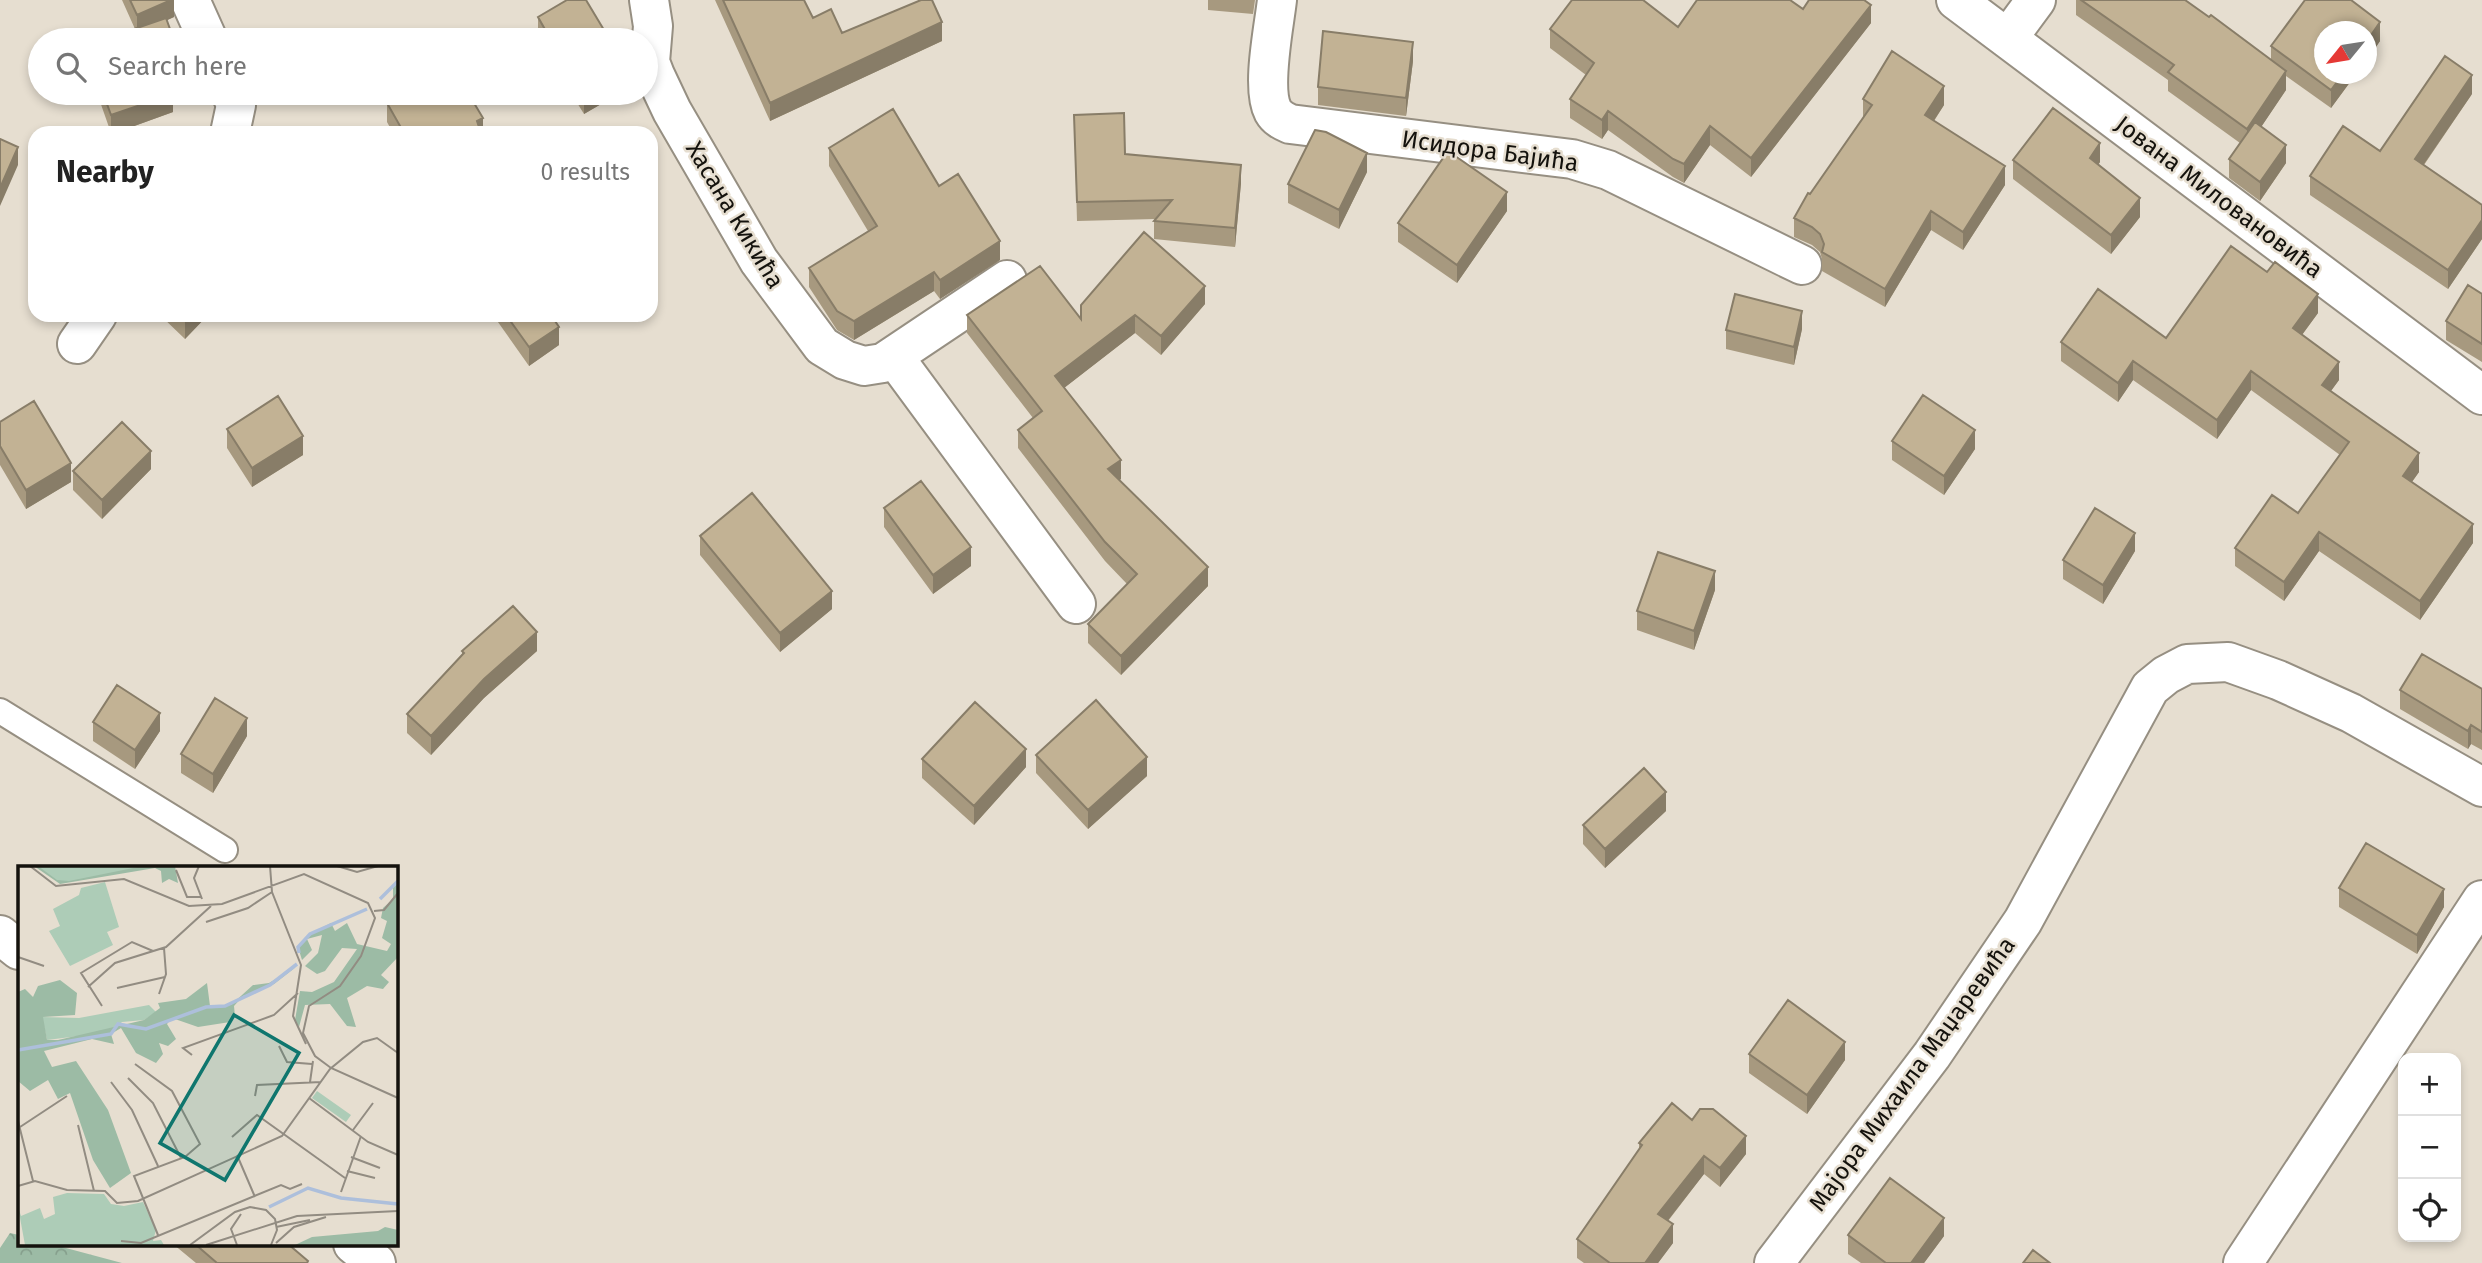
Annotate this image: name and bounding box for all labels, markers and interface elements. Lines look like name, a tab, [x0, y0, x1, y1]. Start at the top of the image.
north arrow	[2314, 21, 2377, 84]
search box	[28, 28, 658, 105]
icon: search	[52, 48, 90, 86]
text: Search here	[108, 51, 247, 82]
street label: Јована Миловановића	[2110, 110, 2328, 284]
street label: Исидора Бајића	[1400, 125, 1580, 177]
street label: Хасана Кикића	[680, 136, 790, 294]
text: Nearby	[56, 154, 154, 190]
text: 0 results	[540, 158, 630, 186]
inset map	[18, 866, 397, 1246]
street label: Мајора Михаила Маџаревића	[1803, 931, 2021, 1217]
map controls	[2398, 1053, 2461, 1242]
button: +	[2398, 1053, 2461, 1116]
button: −	[2398, 1116, 2461, 1179]
button: locate	[2398, 1179, 2461, 1242]

